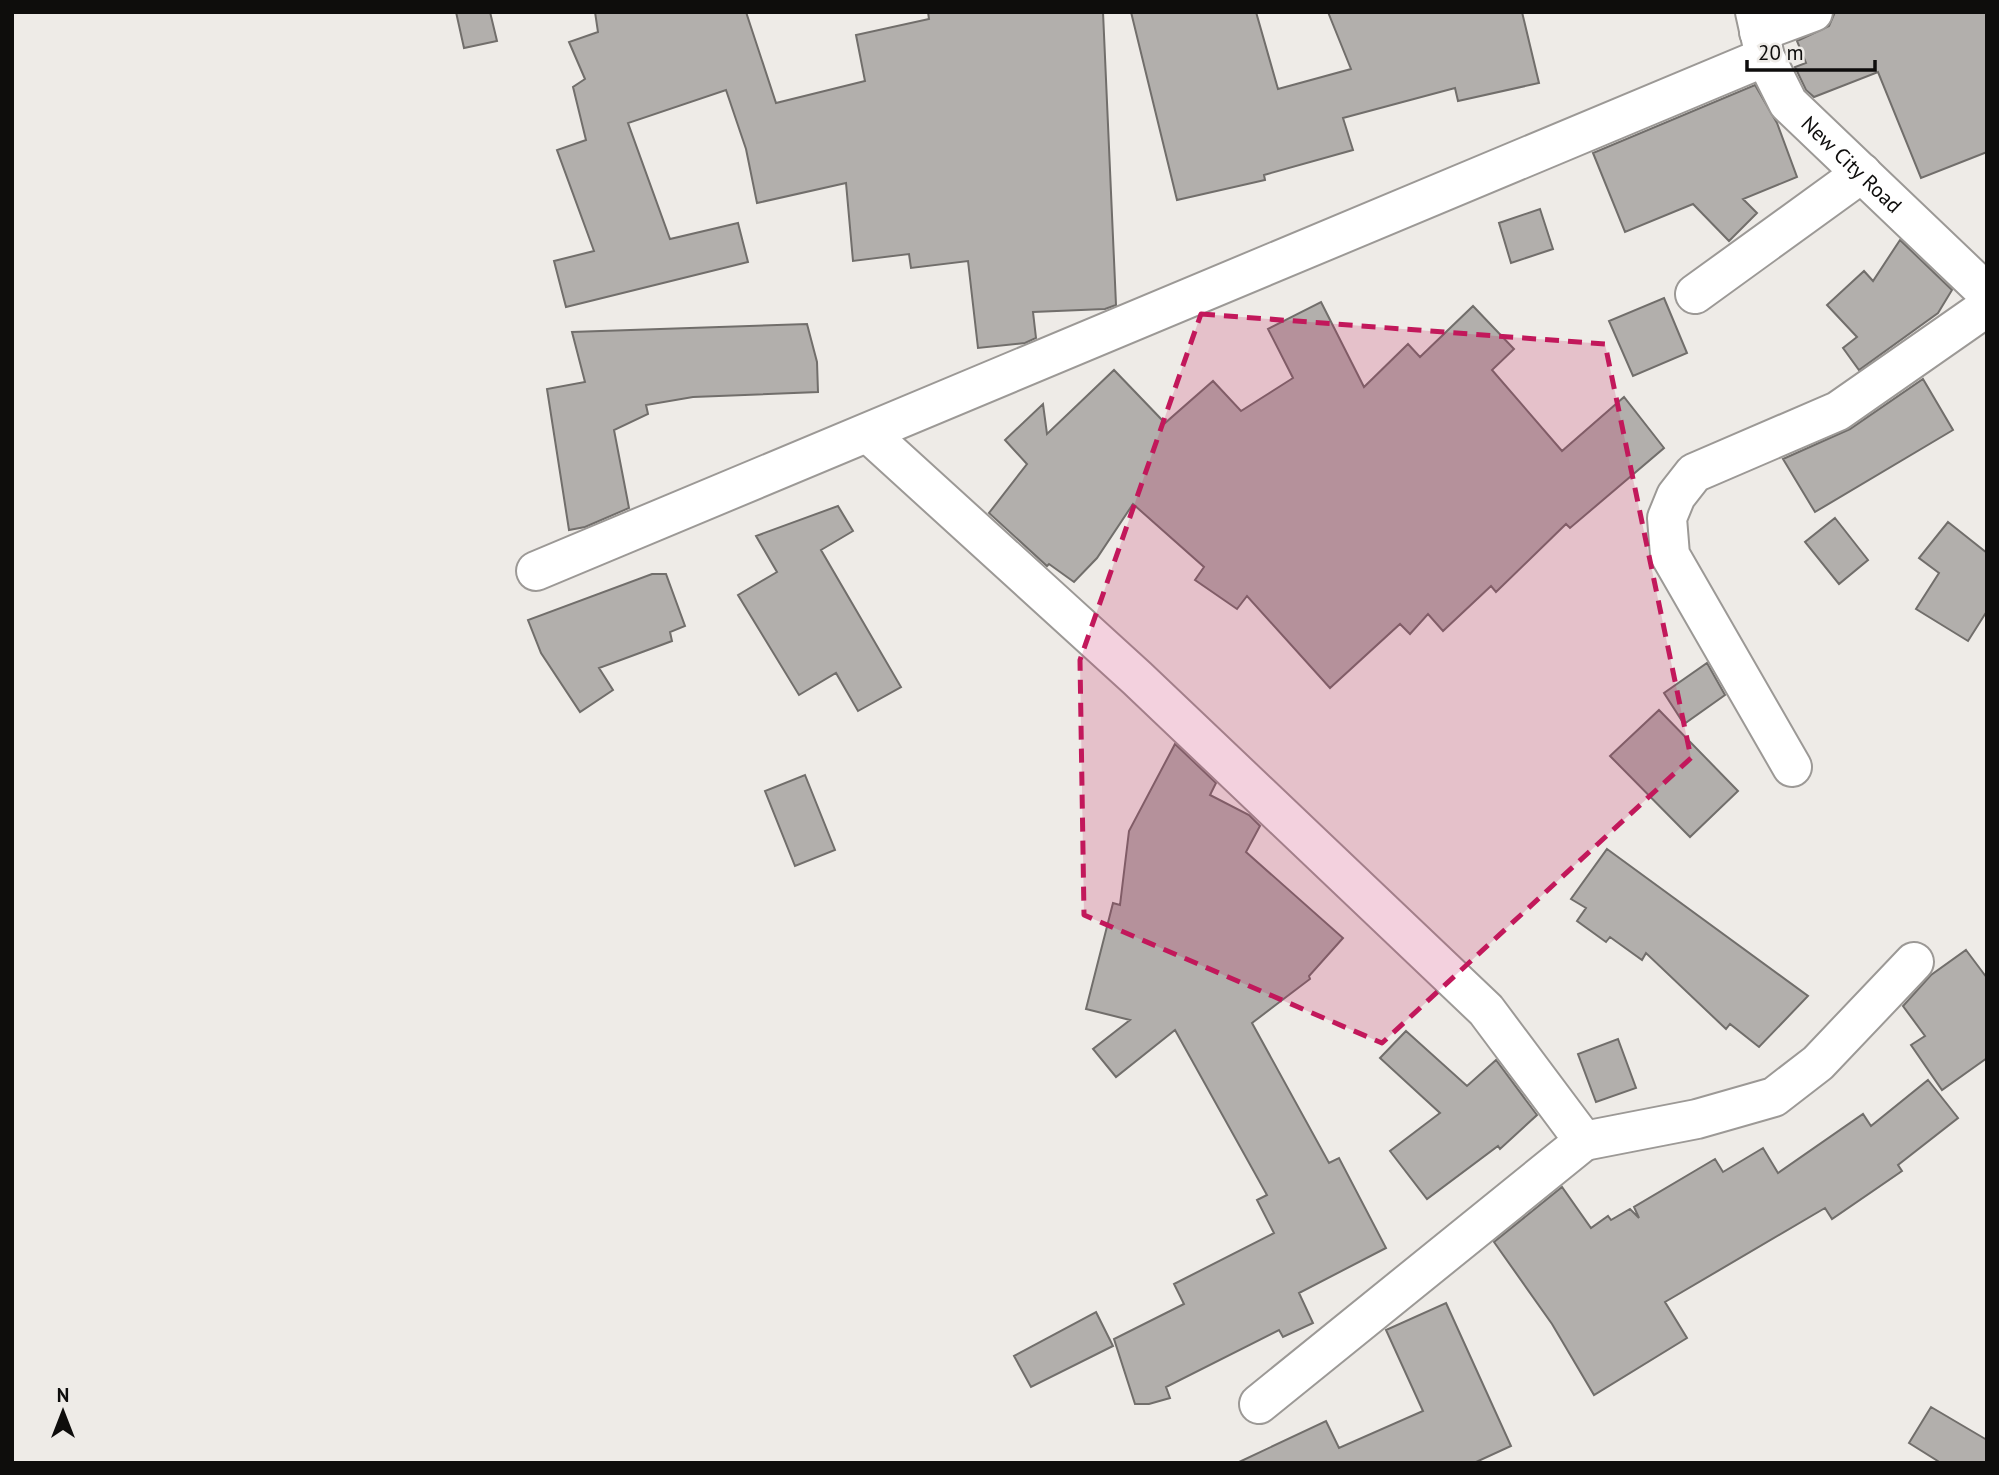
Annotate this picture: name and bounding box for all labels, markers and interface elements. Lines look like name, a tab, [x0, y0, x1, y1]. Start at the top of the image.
scale bar	[1747, 28, 1875, 72]
text: 20 m	[1758, 39, 1804, 66]
street label: New City Road	[1796, 110, 1908, 218]
north arrow	[28, 1377, 98, 1447]
text: N	[57, 1383, 69, 1407]

